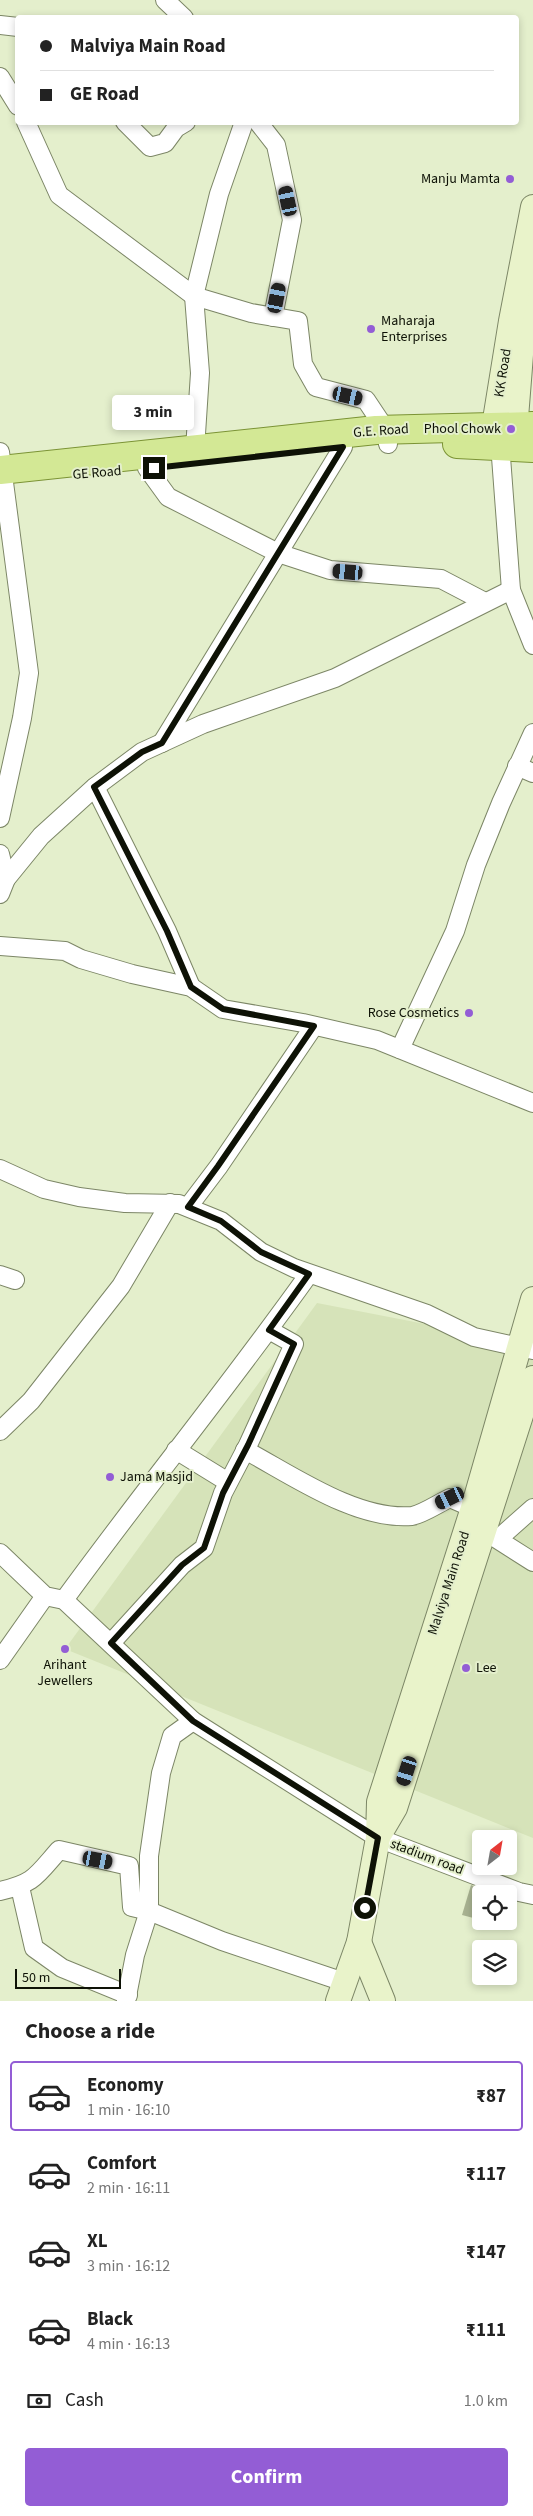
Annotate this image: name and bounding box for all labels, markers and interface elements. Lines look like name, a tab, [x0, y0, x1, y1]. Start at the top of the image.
text: Malviya Main Road	[70, 33, 226, 60]
text: GE Road	[70, 81, 139, 108]
place label: Manju Mamta	[421, 169, 500, 189]
marker: Manju Mamta	[504, 173, 516, 185]
car	[277, 185, 298, 217]
car	[266, 282, 287, 314]
place label: Maharaja Enterprises	[381, 311, 447, 347]
marker: Maharaja Enterprises	[365, 323, 377, 335]
street label: KK Road	[489, 347, 517, 399]
car	[331, 385, 364, 407]
callout: 3 min	[113, 396, 195, 430]
text: 3 min	[134, 401, 172, 423]
street label: G.E. Road	[352, 419, 410, 443]
place label: Phool Chowk	[424, 419, 501, 439]
marker: Phool Chowk	[505, 423, 517, 435]
route end	[143, 457, 165, 479]
street label: GE Road	[72, 461, 122, 485]
car	[332, 563, 363, 581]
place label: Rose Cosmetics	[368, 1003, 459, 1023]
marker: Rose Cosmetics	[463, 1007, 475, 1019]
place label: Jama Masjid	[120, 1467, 193, 1487]
marker: Jama Masjid	[104, 1471, 116, 1483]
car	[433, 1485, 466, 1511]
street label: Malviya Main Road	[423, 1529, 475, 1637]
marker: Arihant Jewellers	[59, 1643, 71, 1655]
place label: Arihant Jewellers	[37, 1655, 93, 1691]
place label: Lee	[476, 1658, 497, 1678]
marker: Lee	[460, 1662, 472, 1674]
car	[395, 1754, 418, 1788]
north arrow	[472, 1830, 518, 1875]
map controls	[472, 1830, 517, 1985]
street label: stadium road	[387, 1834, 467, 1880]
car	[81, 1850, 114, 1870]
button: locate	[472, 1885, 517, 1930]
route start	[354, 1897, 376, 1919]
button: layers	[472, 1940, 517, 1985]
scale bar	[15, 1966, 121, 1989]
text: 50 m	[22, 1968, 50, 1988]
text: Choose a ride	[25, 2015, 155, 2047]
text: Economy	[87, 2072, 164, 2099]
icon: car	[27, 2074, 72, 2119]
text: ₹87	[476, 2083, 506, 2110]
text: 1 min · 16:10	[87, 2099, 170, 2121]
text: Comfort	[87, 2150, 157, 2177]
icon: car	[27, 2152, 72, 2197]
text: ₹117	[466, 2161, 506, 2188]
text: 2 min · 16:11	[87, 2177, 170, 2199]
text: XL	[87, 2228, 108, 2255]
icon: car	[27, 2230, 72, 2275]
text: ₹147	[466, 2239, 506, 2266]
text: 3 min · 16:12	[87, 2255, 170, 2277]
text: Black	[87, 2306, 133, 2333]
icon: car	[27, 2308, 72, 2353]
text: ₹111	[466, 2317, 506, 2344]
text: 4 min · 16:13	[87, 2333, 170, 2355]
icon: cash	[25, 2387, 53, 2415]
text: Cash	[65, 2387, 104, 2414]
text: 1.0 km	[464, 2390, 508, 2412]
button: Confirm	[25, 2448, 508, 2506]

